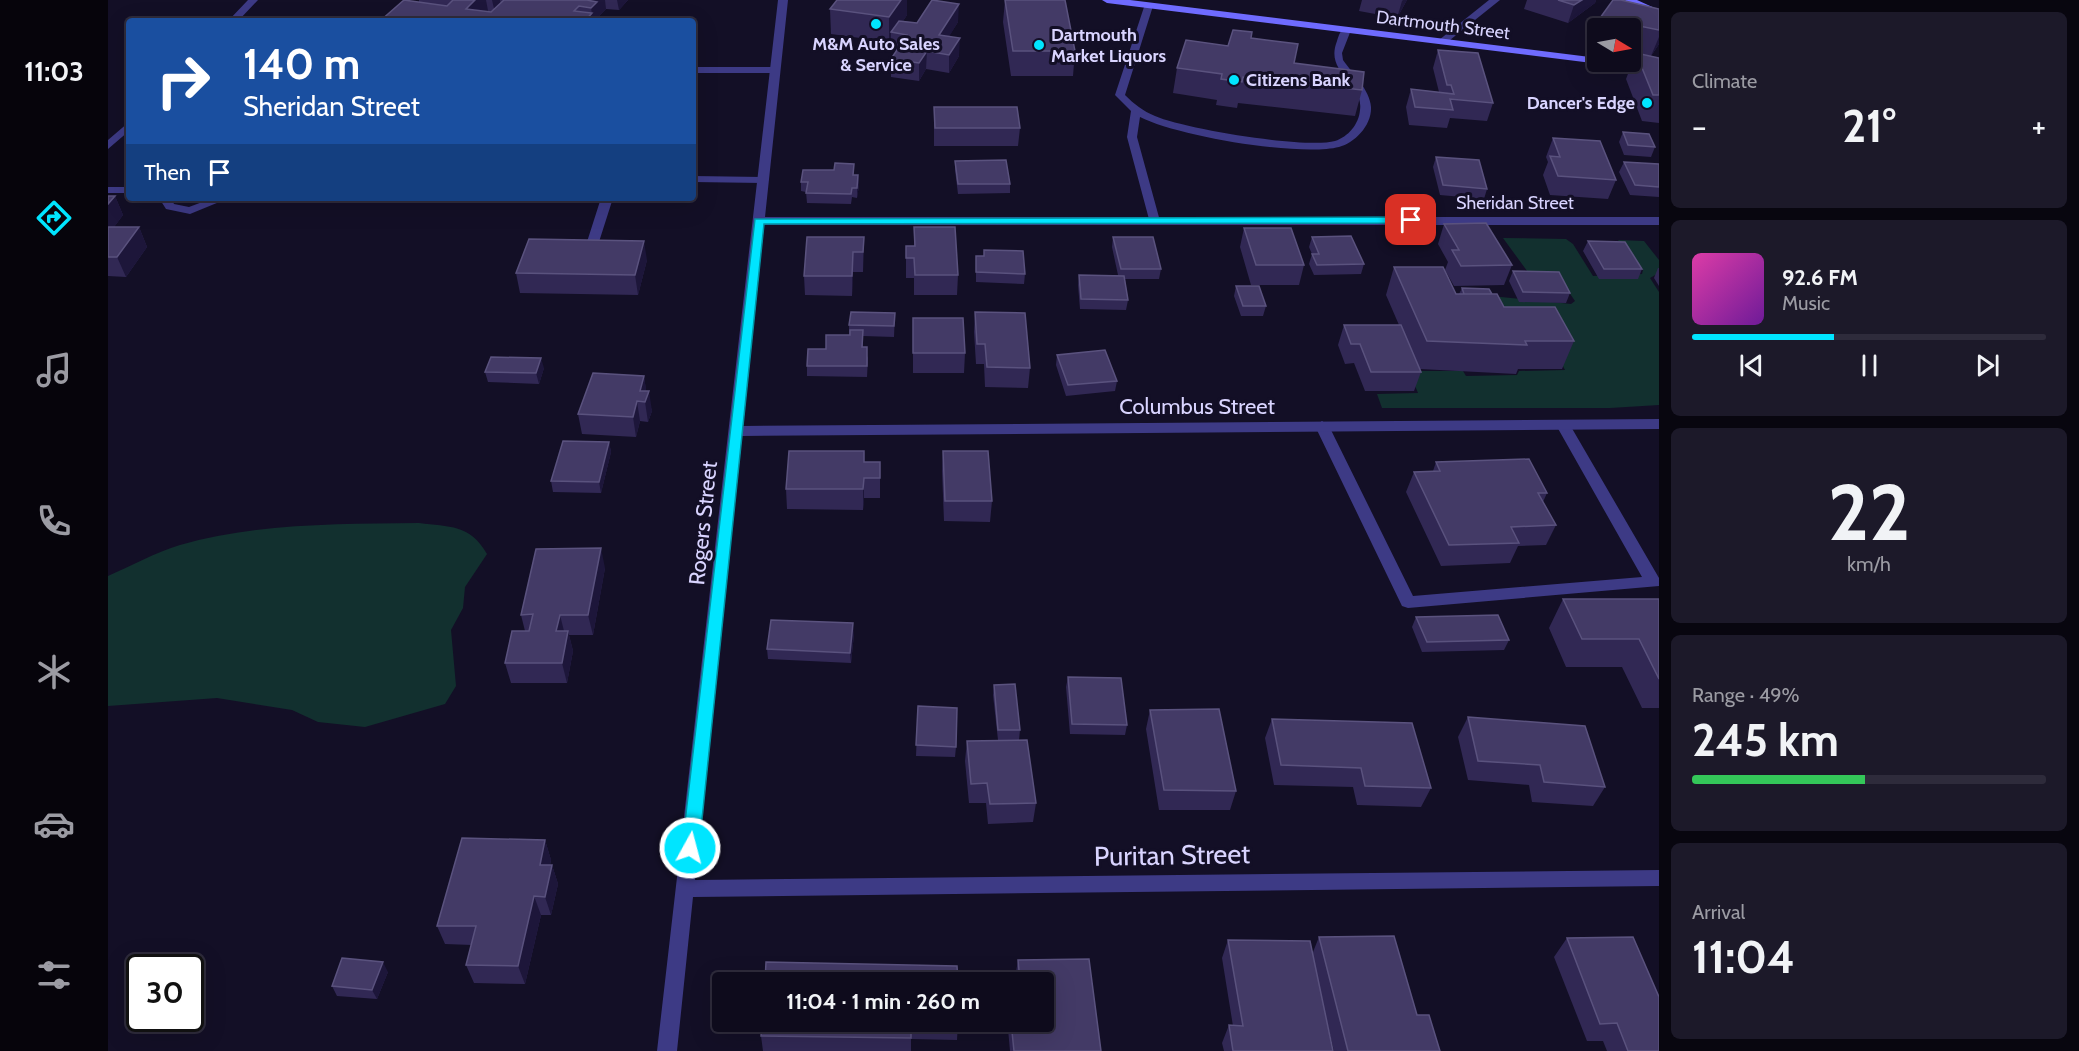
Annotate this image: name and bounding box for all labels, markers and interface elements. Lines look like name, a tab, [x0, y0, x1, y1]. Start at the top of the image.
street label: Dartmouth Street	[1375, 6, 1511, 44]
marker: M&M Auto Sales & Service	[869, 17, 883, 31]
north arrow	[1587, 18, 1641, 72]
map controls	[1587, 18, 1641, 72]
place label: Dartmouth Market Liquors	[1051, 24, 1166, 67]
place label: M&M Auto Sales & Service	[812, 33, 940, 76]
text: 140 m	[243, 38, 360, 90]
marker: Dartmouth Market Liquors	[1032, 38, 1046, 52]
icon: right	[144, 42, 222, 120]
text: 11:03	[24, 55, 84, 88]
place label: Citizens Bank	[1246, 69, 1351, 91]
text: Climate	[1692, 69, 1757, 93]
marker: Citizens Bank	[1227, 73, 1241, 87]
text: Sheridan Street	[243, 90, 420, 123]
place label: Dancer's Edge	[1527, 92, 1635, 114]
marker: Dancer's Edge	[1640, 96, 1654, 110]
text: 21°	[1842, 99, 1896, 153]
text: −	[1692, 106, 1707, 146]
text: +	[2031, 106, 2046, 146]
icon: arrive	[203, 156, 236, 189]
text: Then	[144, 159, 191, 186]
street label: Sheridan Street	[1456, 192, 1574, 214]
pin	[1385, 194, 1436, 245]
icon: directions	[33, 197, 75, 239]
icon: arrive	[1394, 203, 1427, 236]
text: 92.6 FM	[1782, 264, 1858, 291]
text: Music	[1782, 291, 1830, 315]
icon: music	[33, 349, 75, 391]
icon: previous	[1735, 349, 1768, 382]
icon: pause	[1853, 349, 1886, 382]
icon: next	[1971, 349, 2004, 382]
street label: Columbus Street	[1119, 393, 1275, 420]
street label: Rogers Street	[683, 459, 723, 586]
text: 22	[1828, 465, 1910, 560]
icon: phone	[33, 500, 75, 542]
text: km/h	[1847, 552, 1891, 576]
icon: climate	[33, 651, 75, 693]
text: Range · 49%	[1692, 683, 1800, 707]
text: 245 km	[1692, 713, 1839, 767]
icon: car	[33, 803, 75, 845]
position arrow	[658, 816, 722, 880]
street label: Puritan Street	[1094, 837, 1250, 873]
text: Arrival	[1692, 900, 1745, 924]
text: 11:04	[1692, 930, 1795, 984]
icon: filters	[33, 954, 75, 996]
speed limit sign: 30	[126, 954, 204, 1032]
text: 11:04 · 1 min · 260 m	[786, 988, 980, 1015]

